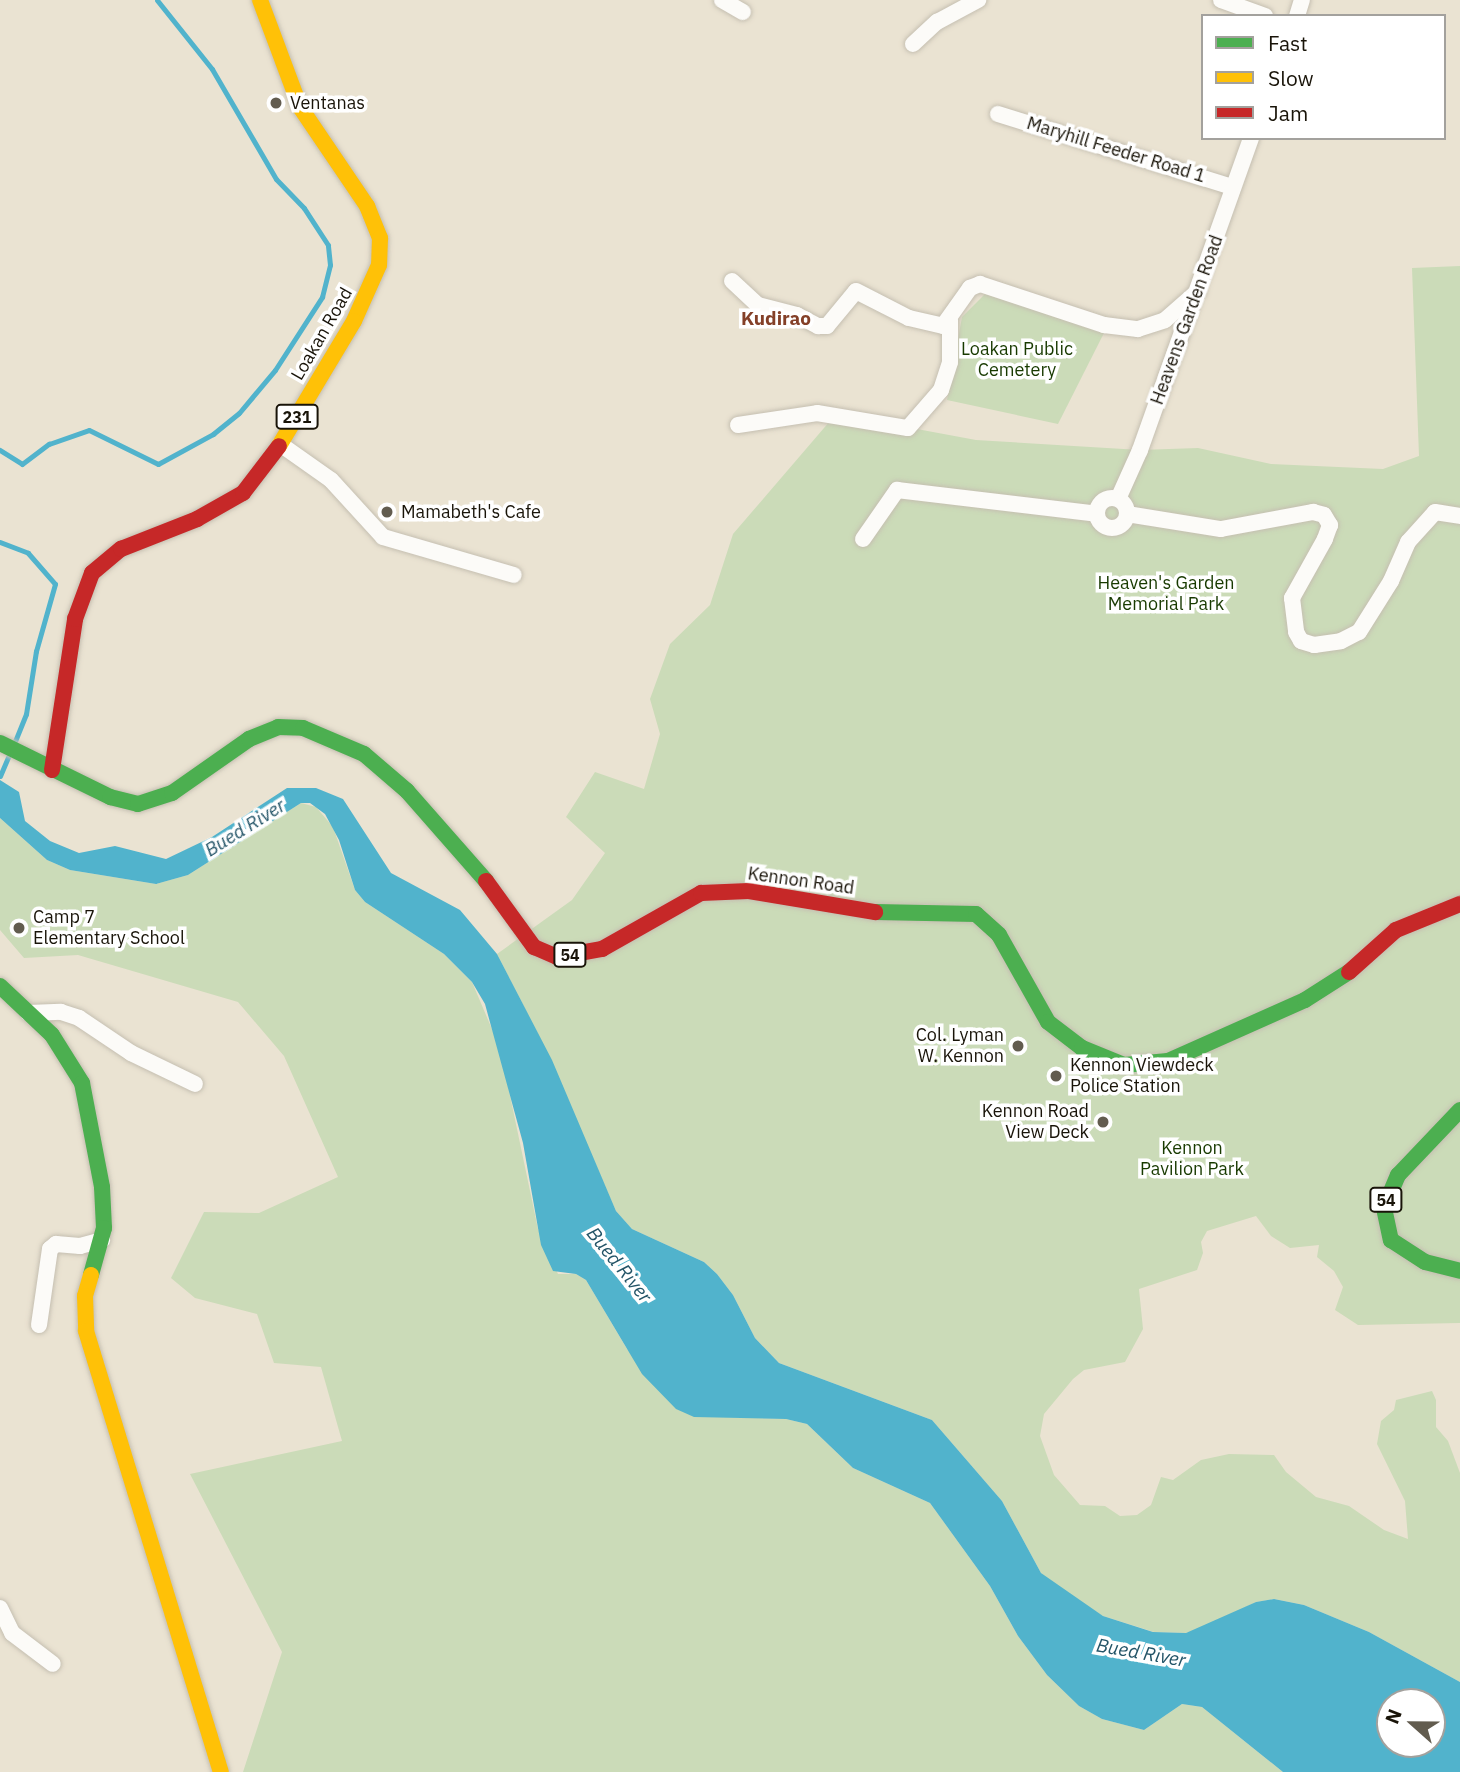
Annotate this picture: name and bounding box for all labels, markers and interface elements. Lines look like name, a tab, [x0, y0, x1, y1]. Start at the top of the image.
legend	[1201, 14, 1446, 140]
text: Fast	[1268, 29, 1308, 57]
text: Slow	[1268, 64, 1314, 92]
place label: Ventanas	[290, 92, 365, 114]
marker: Ventanas	[268, 95, 284, 111]
text: Jam	[1268, 99, 1308, 127]
street label: Maryhill Feeder Road 1	[1024, 113, 1208, 187]
street label: Heavens Garden Road	[1146, 232, 1228, 408]
street label: Loakan Road	[287, 284, 357, 384]
district label: Kudirao	[741, 308, 811, 330]
park label: Loakan Public Cemetery	[961, 339, 1073, 382]
road number: 231	[274, 404, 320, 430]
place label: Mamabeth's Cafe	[401, 501, 541, 523]
marker: Mamabeth's Cafe	[379, 504, 395, 520]
park label: Heaven's Garden Memorial Park	[1097, 573, 1235, 616]
water label: Bued River	[201, 794, 289, 862]
street label: Kennon Road	[746, 863, 856, 899]
place label: Camp 7 Elementary School	[33, 907, 185, 950]
marker: Camp 7 Elementary School	[11, 920, 27, 936]
road number: 54	[552, 942, 588, 967]
place label: Col. Lyman W. Kennon	[916, 1025, 1004, 1068]
marker: Col. Lyman W. Kennon	[1010, 1038, 1026, 1054]
place label: Kennon Viewdeck Police Station	[1070, 1055, 1214, 1098]
marker: Kennon Viewdeck Police Station	[1048, 1068, 1064, 1084]
place label: Kennon Road View Deck	[982, 1101, 1089, 1144]
marker: Kennon Road View Deck	[1095, 1114, 1111, 1130]
park label: Kennon Pavilion Park	[1140, 1138, 1244, 1180]
road number: 54	[1368, 1188, 1404, 1212]
water label: Bued River	[582, 1223, 656, 1307]
water label: Bued River	[1095, 1634, 1187, 1672]
north arrow	[1376, 1688, 1446, 1758]
text: N	[1380, 1705, 1407, 1727]

